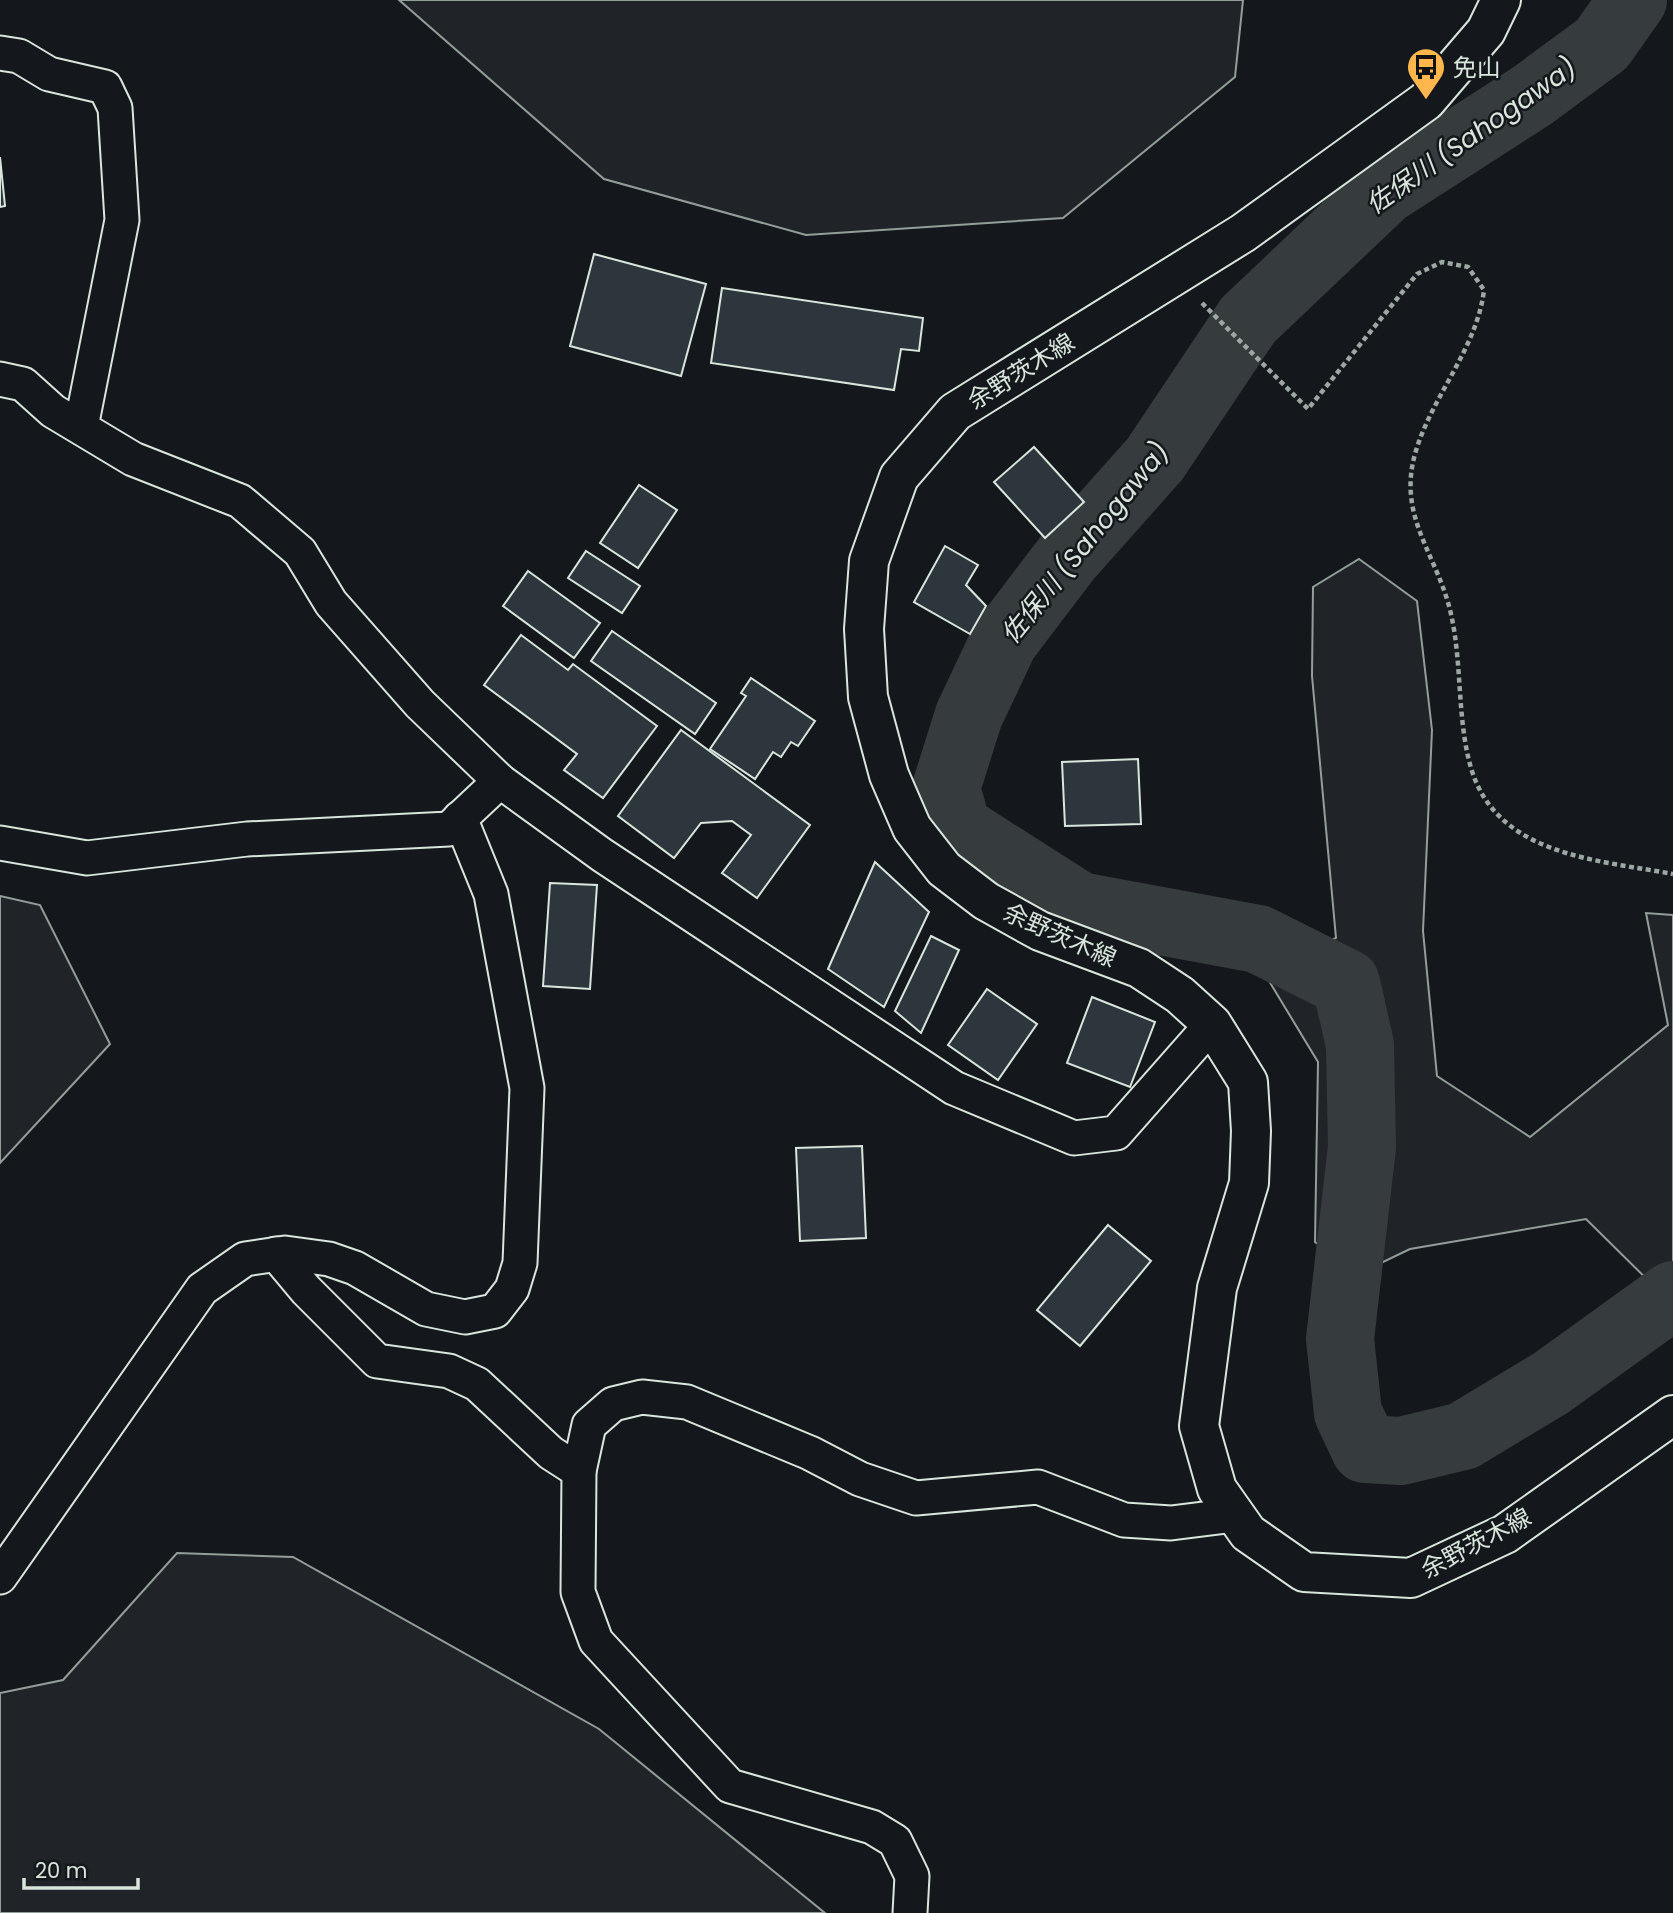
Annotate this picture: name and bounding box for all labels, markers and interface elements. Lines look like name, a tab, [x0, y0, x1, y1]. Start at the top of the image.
bus stop icon: 免山	[1405, 46, 1447, 101]
water label: 佐保川 (Sahogawa)	[1359, 50, 1583, 222]
place label: 免山	[1453, 51, 1501, 84]
street label: 余野茨木線	[961, 325, 1081, 417]
water label: 佐保川 (Sahogawa)	[993, 435, 1177, 651]
street label: 余野茨木線	[998, 896, 1122, 974]
street label: 余野茨木線	[1415, 1500, 1537, 1586]
scale bar	[24, 1846, 138, 1890]
text: 20 m	[35, 1856, 88, 1885]

